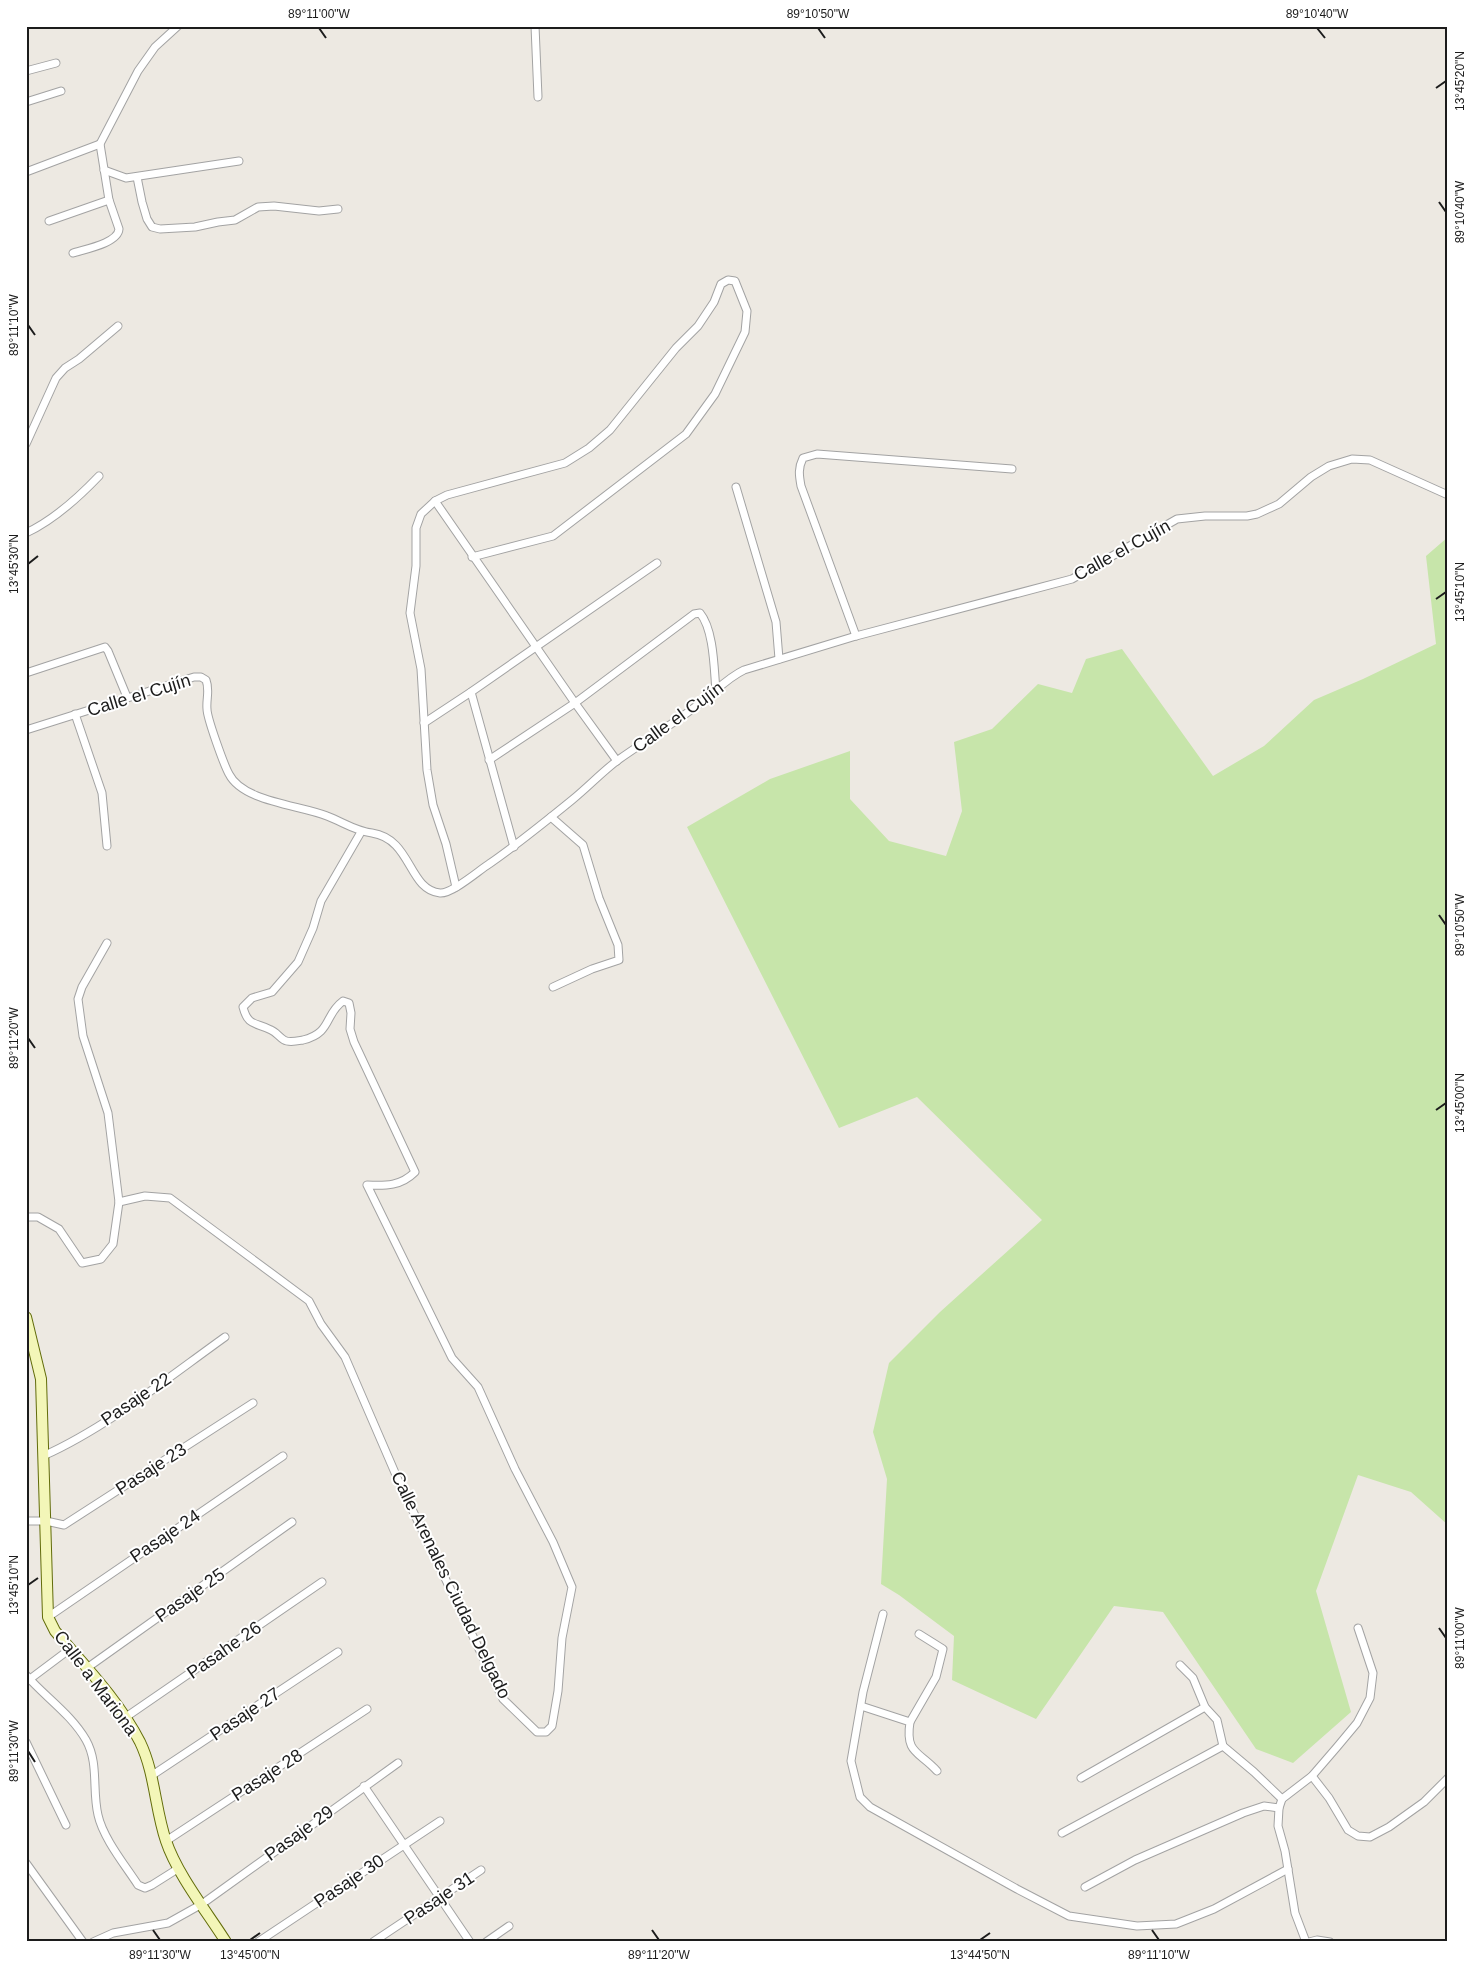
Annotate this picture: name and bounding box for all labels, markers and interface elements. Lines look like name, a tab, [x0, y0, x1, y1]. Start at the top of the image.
text: 89°11'00"W	[288, 7, 351, 21]
text: 89°10'50"W	[787, 7, 850, 21]
text: 89°10'40"W	[1286, 7, 1349, 21]
text: 13°45'20"N	[1453, 51, 1467, 111]
text: 89°10'40"W	[1453, 180, 1467, 243]
text: 89°11'10"W	[7, 293, 21, 356]
street label: Calle el Cujín	[1070, 515, 1174, 585]
text: 13°45'30"N	[7, 534, 21, 594]
text: 13°45'10"N	[1453, 562, 1467, 622]
street label: Calle el Cujín	[85, 670, 193, 720]
street label: Calle el Cujín	[629, 677, 727, 757]
text: 89°10'50"W	[1453, 893, 1467, 956]
text: 89°11'20"W	[7, 1006, 21, 1069]
text: 13°45'00"N	[1453, 1073, 1467, 1133]
street label: Pasaje 22	[97, 1368, 175, 1430]
street label: Pasaje 23	[112, 1439, 190, 1499]
street label: Calle Arenales Ciudad Delgado	[387, 1468, 515, 1702]
street label: Pasaje 24	[126, 1505, 204, 1567]
text: 13°45'10"N	[7, 1555, 21, 1615]
street label: Pasaje 25	[151, 1564, 229, 1626]
text: 89°11'00"W	[1453, 1606, 1467, 1669]
street label: Pasahe 26	[183, 1617, 265, 1683]
street label: Calle a Mariona	[50, 1627, 143, 1740]
street label: Pasaje 27	[206, 1683, 284, 1745]
text: 89°11'30"W	[7, 1719, 21, 1782]
street label: Pasaje 28	[228, 1745, 306, 1805]
street label: Pasaje 29	[261, 1801, 337, 1865]
street label: Pasaje 30	[310, 1850, 388, 1912]
street label: Pasaje 31	[400, 1867, 478, 1929]
text: 89°11'30"W	[129, 1948, 192, 1962]
text: 13°45'00"N	[220, 1948, 280, 1962]
text: 89°11'20"W	[628, 1948, 691, 1962]
text: 13°44'50"N	[950, 1948, 1010, 1962]
text: 89°11'10"W	[1128, 1948, 1191, 1962]

